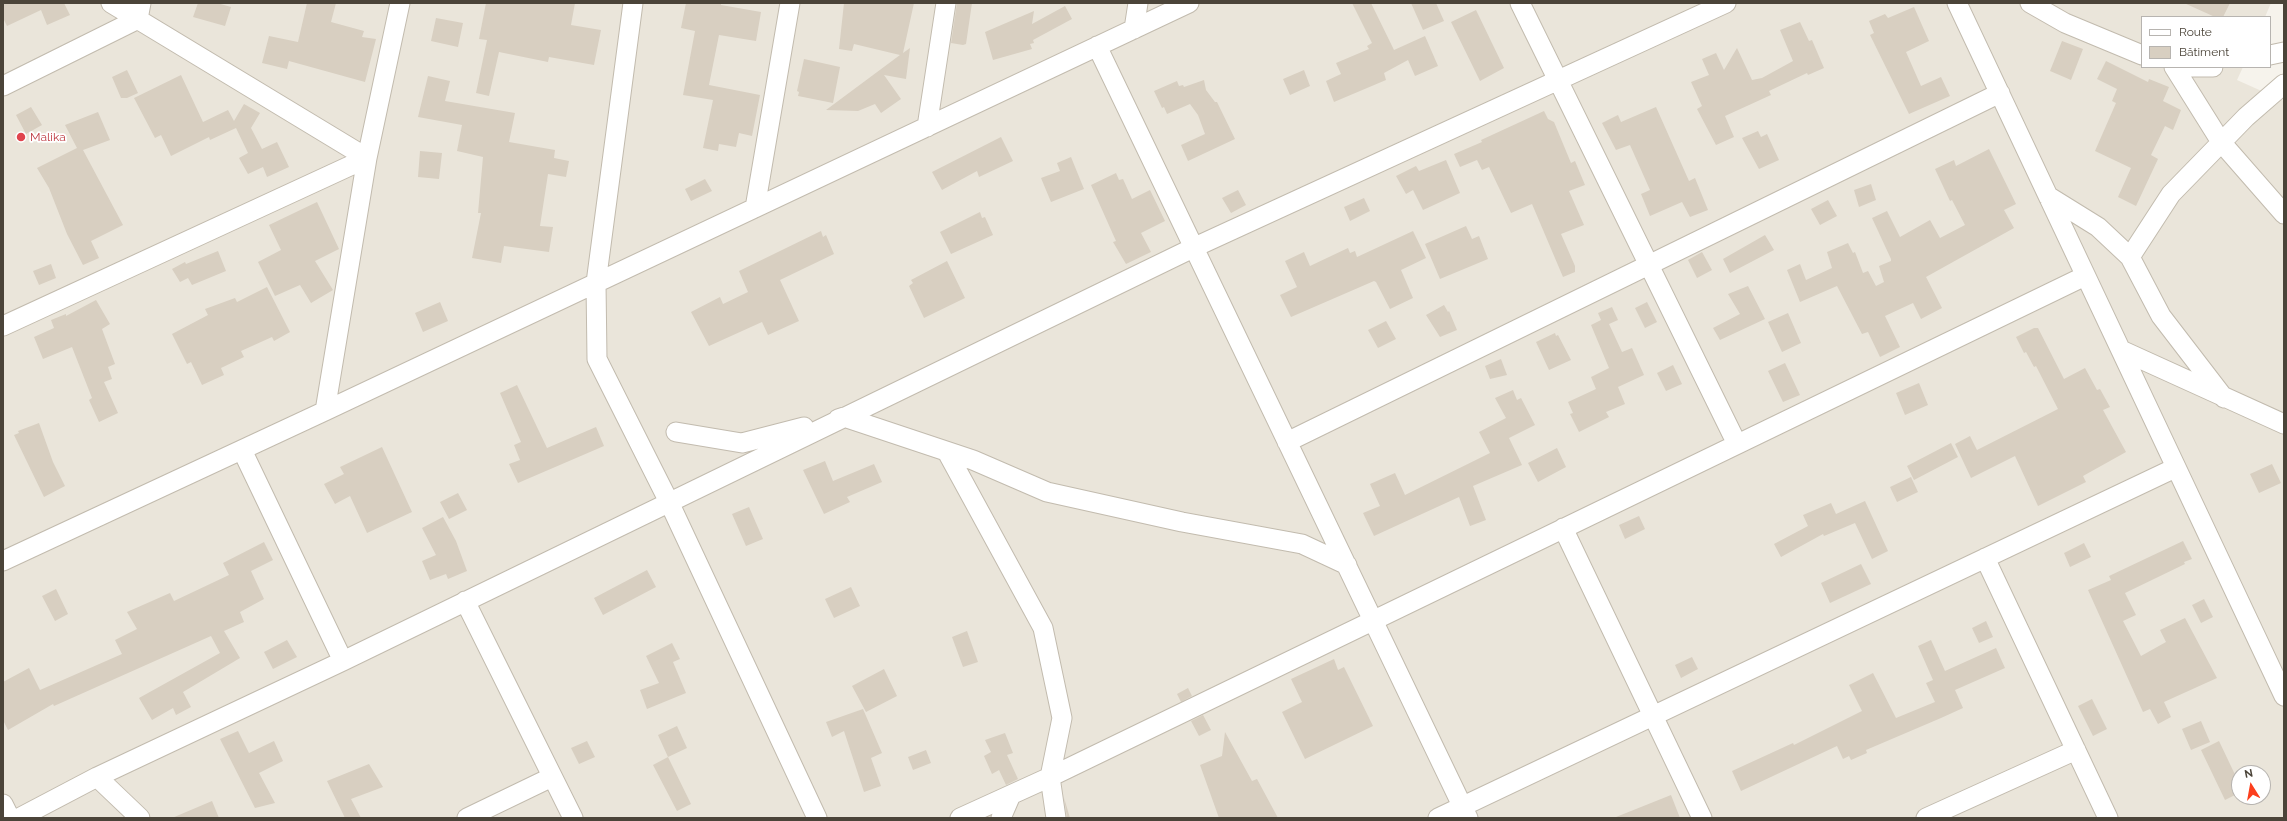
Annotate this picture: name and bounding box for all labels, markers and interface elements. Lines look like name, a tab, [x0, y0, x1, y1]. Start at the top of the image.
legend	[2141, 16, 2271, 68]
text: Route	[2179, 25, 2212, 39]
text: Bâtiment	[2179, 45, 2229, 59]
place label: Malika	[30, 130, 66, 144]
marker: Malika	[15, 131, 27, 143]
north arrow	[2231, 765, 2271, 805]
text: N	[2243, 767, 2254, 781]

